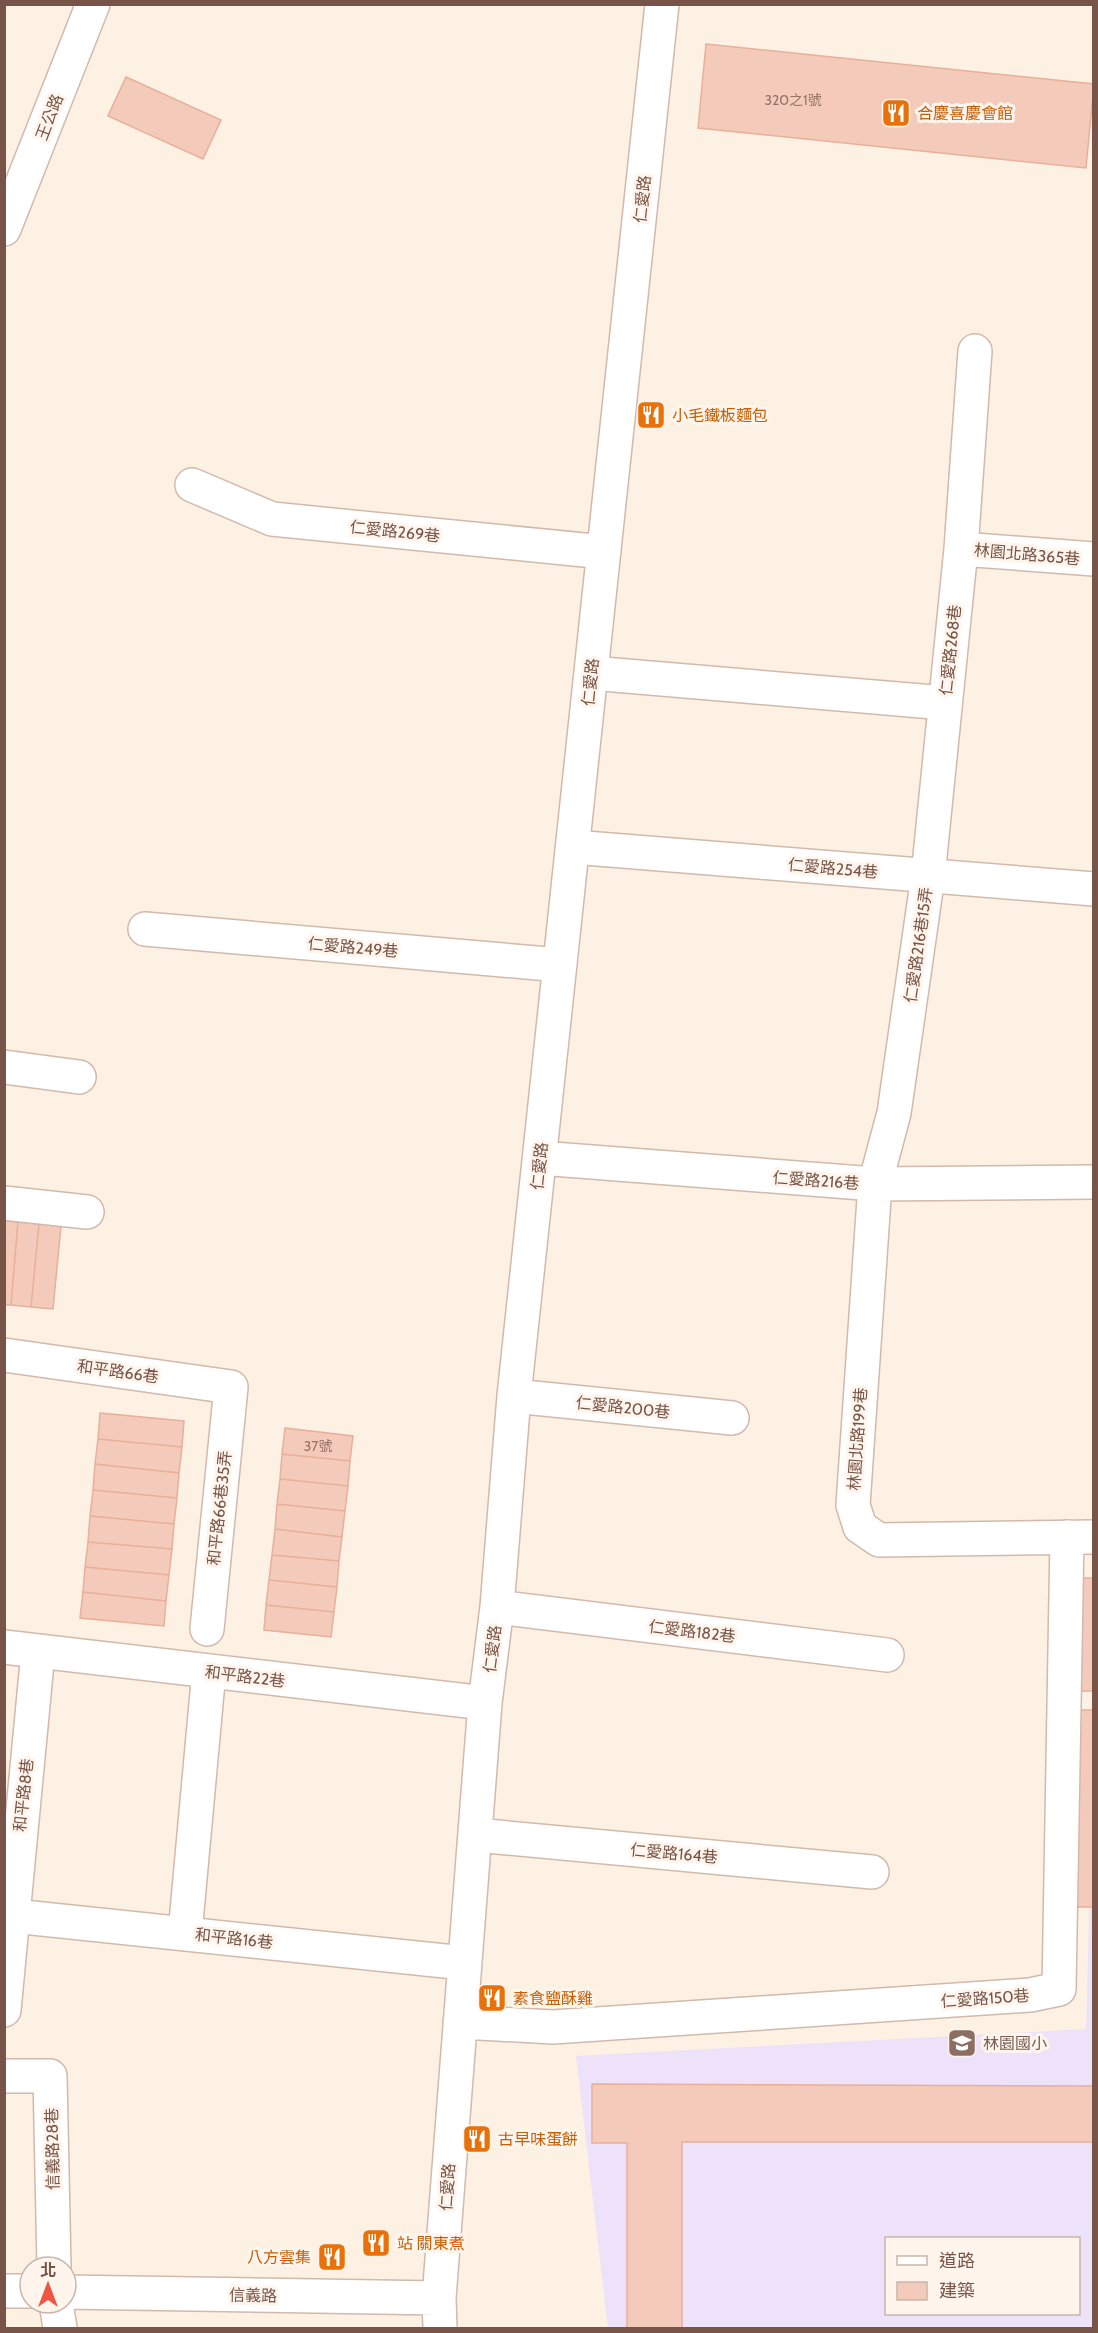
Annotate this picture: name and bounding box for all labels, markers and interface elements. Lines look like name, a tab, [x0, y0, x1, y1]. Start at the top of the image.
street label: 王公路	[32, 91, 67, 143]
house number: 320之1號	[764, 91, 822, 109]
restaurant icon: 合慶喜慶會館	[880, 97, 912, 129]
place label: 合慶喜慶會館	[917, 104, 1013, 123]
street label: 仁愛路	[631, 174, 654, 224]
restaurant icon: 小毛鐵板麵包	[635, 399, 667, 431]
place label: 小毛鐵板麵包	[672, 406, 768, 425]
street label: 仁愛路269巷	[349, 517, 441, 546]
street label: 林園北路365巷	[973, 540, 1081, 569]
street label: 仁愛路268巷	[936, 604, 965, 696]
street label: 仁愛路	[579, 657, 602, 707]
street label: 仁愛路254巷	[787, 855, 879, 882]
street label: 仁愛路216巷15弄	[901, 886, 936, 1004]
street label: 仁愛路249巷	[307, 934, 399, 961]
street label: 仁愛路	[528, 1141, 551, 1191]
street label: 仁愛路216巷	[772, 1168, 860, 1193]
street label: 和平路66巷	[76, 1356, 160, 1387]
street label: 林園北路199巷	[844, 1387, 871, 1491]
street label: 仁愛路200巷	[575, 1393, 671, 1422]
house number: 37號	[304, 1437, 332, 1455]
street label: 和平路66巷35弄	[204, 1450, 235, 1566]
street label: 仁愛路182巷	[647, 1617, 736, 1646]
street label: 仁愛路	[480, 1624, 505, 1674]
street label: 和平路22巷	[204, 1662, 286, 1691]
street label: 和平路8巷	[10, 1757, 37, 1833]
street label: 仁愛路164巷	[630, 1840, 718, 1867]
street label: 和平路16巷	[194, 1925, 274, 1952]
restaurant icon: 素食鹽酥雞	[476, 1982, 508, 2014]
street label: 仁愛路150巷	[940, 1986, 1030, 2011]
place label: 素食鹽酥雞	[513, 1989, 593, 2008]
school or university icon: 林園國小	[946, 2027, 978, 2059]
place label: 林園國小	[983, 2034, 1047, 2053]
street label: 信義路28巷	[42, 2108, 63, 2190]
restaurant icon: 古早味蛋餅	[461, 2123, 493, 2155]
place label: 古早味蛋餅	[498, 2130, 578, 2149]
street label: 仁愛路	[436, 2162, 459, 2212]
restaurant icon: 站 關東煮	[360, 2227, 392, 2259]
place label: 站 關東煮	[397, 2234, 465, 2253]
legend	[885, 2237, 1080, 2315]
restaurant icon: 八方雲集	[316, 2241, 348, 2273]
place label: 八方雲集	[247, 2248, 311, 2267]
text: 道路	[939, 2250, 975, 2272]
north arrow	[18, 2255, 78, 2315]
text: 北	[40, 2261, 56, 2280]
text: 建築	[939, 2280, 975, 2302]
street label: 信義路	[229, 2286, 277, 2305]

